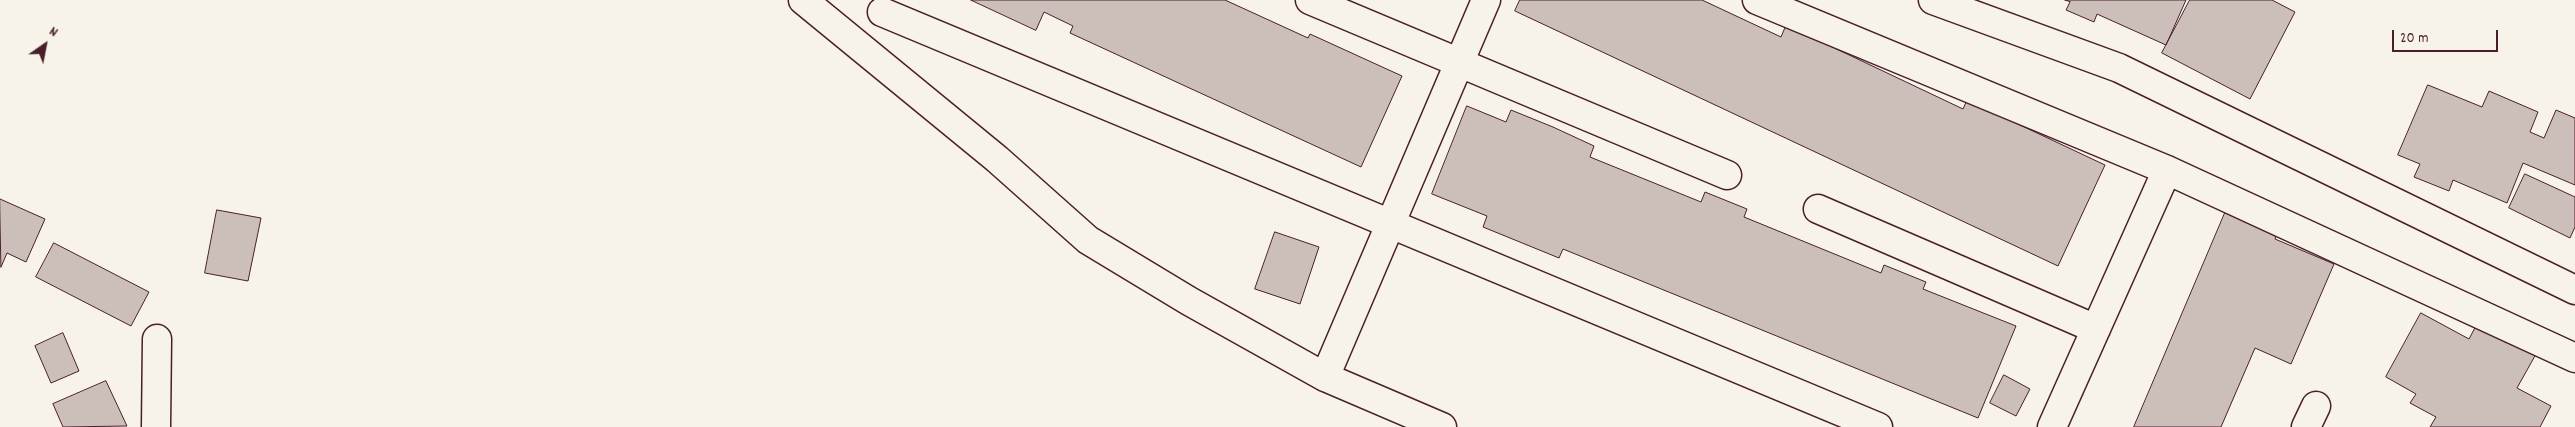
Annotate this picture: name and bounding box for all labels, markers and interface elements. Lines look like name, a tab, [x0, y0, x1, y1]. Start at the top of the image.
north arrow	[20, 20, 70, 70]
scale bar	[2395, 20, 2501, 52]
text: N	[45, 22, 62, 43]
text: 20 m	[2400, 28, 2428, 50]

